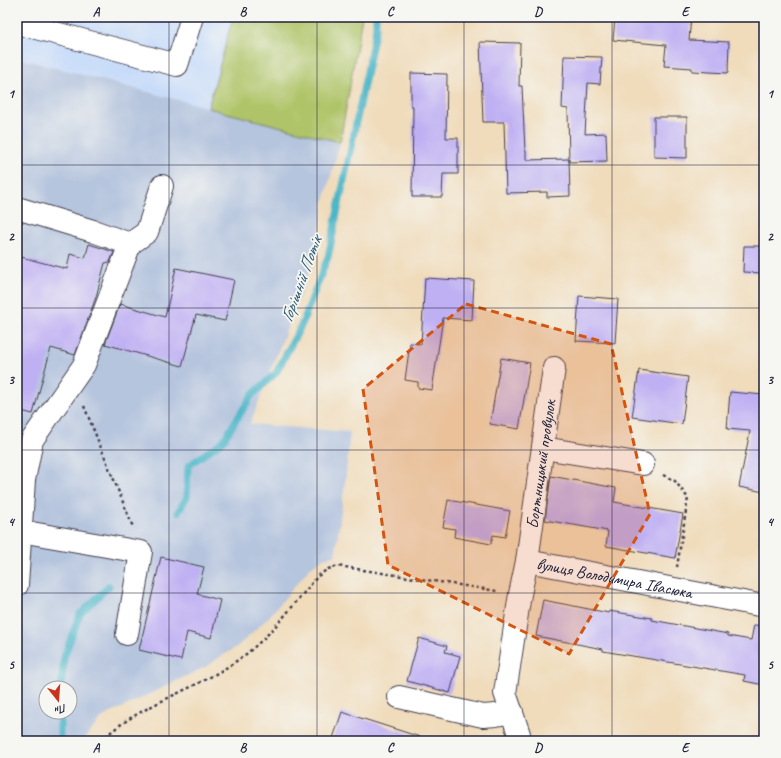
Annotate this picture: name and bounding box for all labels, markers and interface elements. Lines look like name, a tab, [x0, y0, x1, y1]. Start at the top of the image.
text: A	[93, 4, 101, 20]
text: B	[240, 4, 248, 20]
text: C	[387, 4, 395, 20]
text: D	[534, 4, 543, 20]
text: E	[682, 4, 691, 20]
text: 1	[8, 86, 16, 102]
text: 1	[767, 86, 775, 102]
text: 2	[8, 229, 15, 245]
text: 2	[767, 229, 774, 245]
water label: Горішній Потік	[275, 230, 328, 325]
text: 3	[8, 372, 15, 388]
text: 3	[767, 372, 774, 388]
street label: Бортницький провулок	[522, 397, 561, 530]
text: 4	[8, 514, 16, 530]
text: 4	[767, 514, 775, 530]
street label: вулиця Володимира Івасюка	[535, 553, 696, 604]
text: 5	[8, 657, 15, 673]
text: 5	[767, 657, 774, 673]
north arrow	[38, 680, 78, 720]
text: Пн	[52, 701, 68, 718]
text: A	[93, 740, 101, 756]
text: B	[240, 740, 248, 756]
text: C	[387, 740, 395, 756]
text: D	[534, 740, 543, 756]
text: E	[682, 740, 691, 756]

